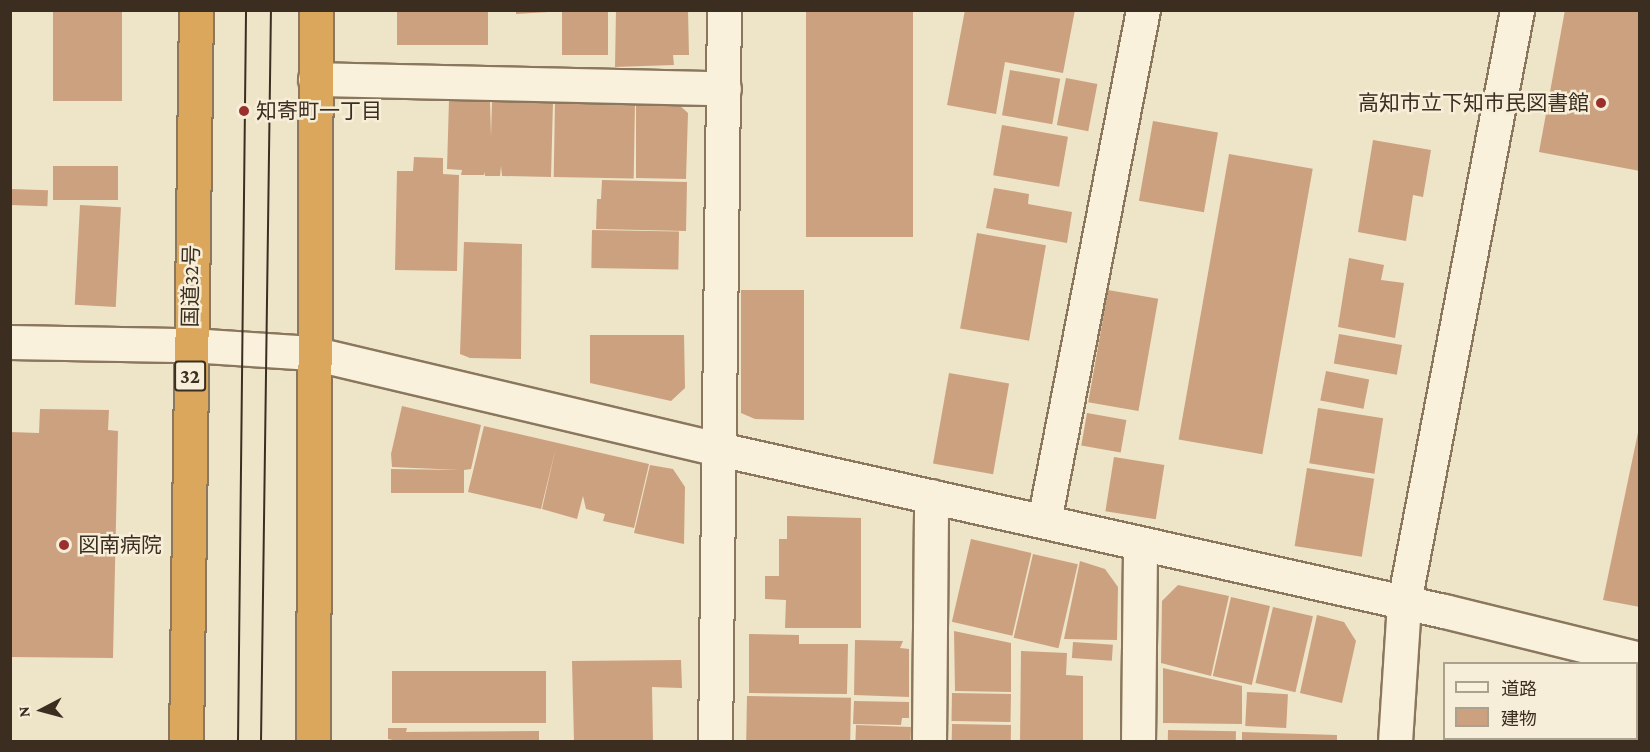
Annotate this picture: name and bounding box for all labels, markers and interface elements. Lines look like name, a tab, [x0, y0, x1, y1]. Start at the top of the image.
place label: 高知市立下知市民図書館	[1358, 90, 1589, 116]
marker: 高知市立下知市民図書館	[1594, 96, 1608, 110]
place label: 知寄町一丁目	[256, 98, 382, 124]
marker: 知寄町一丁目	[237, 104, 251, 118]
street label: 国道32号	[178, 244, 204, 328]
road number: 32	[174, 359, 207, 393]
place label: 図南病院	[78, 532, 162, 558]
marker: 図南病院	[55, 536, 73, 554]
legend	[1443, 662, 1638, 740]
text: 道路	[1501, 679, 1537, 699]
north arrow	[12, 680, 72, 740]
text: N	[15, 706, 33, 718]
text: 建物	[1501, 709, 1537, 729]

